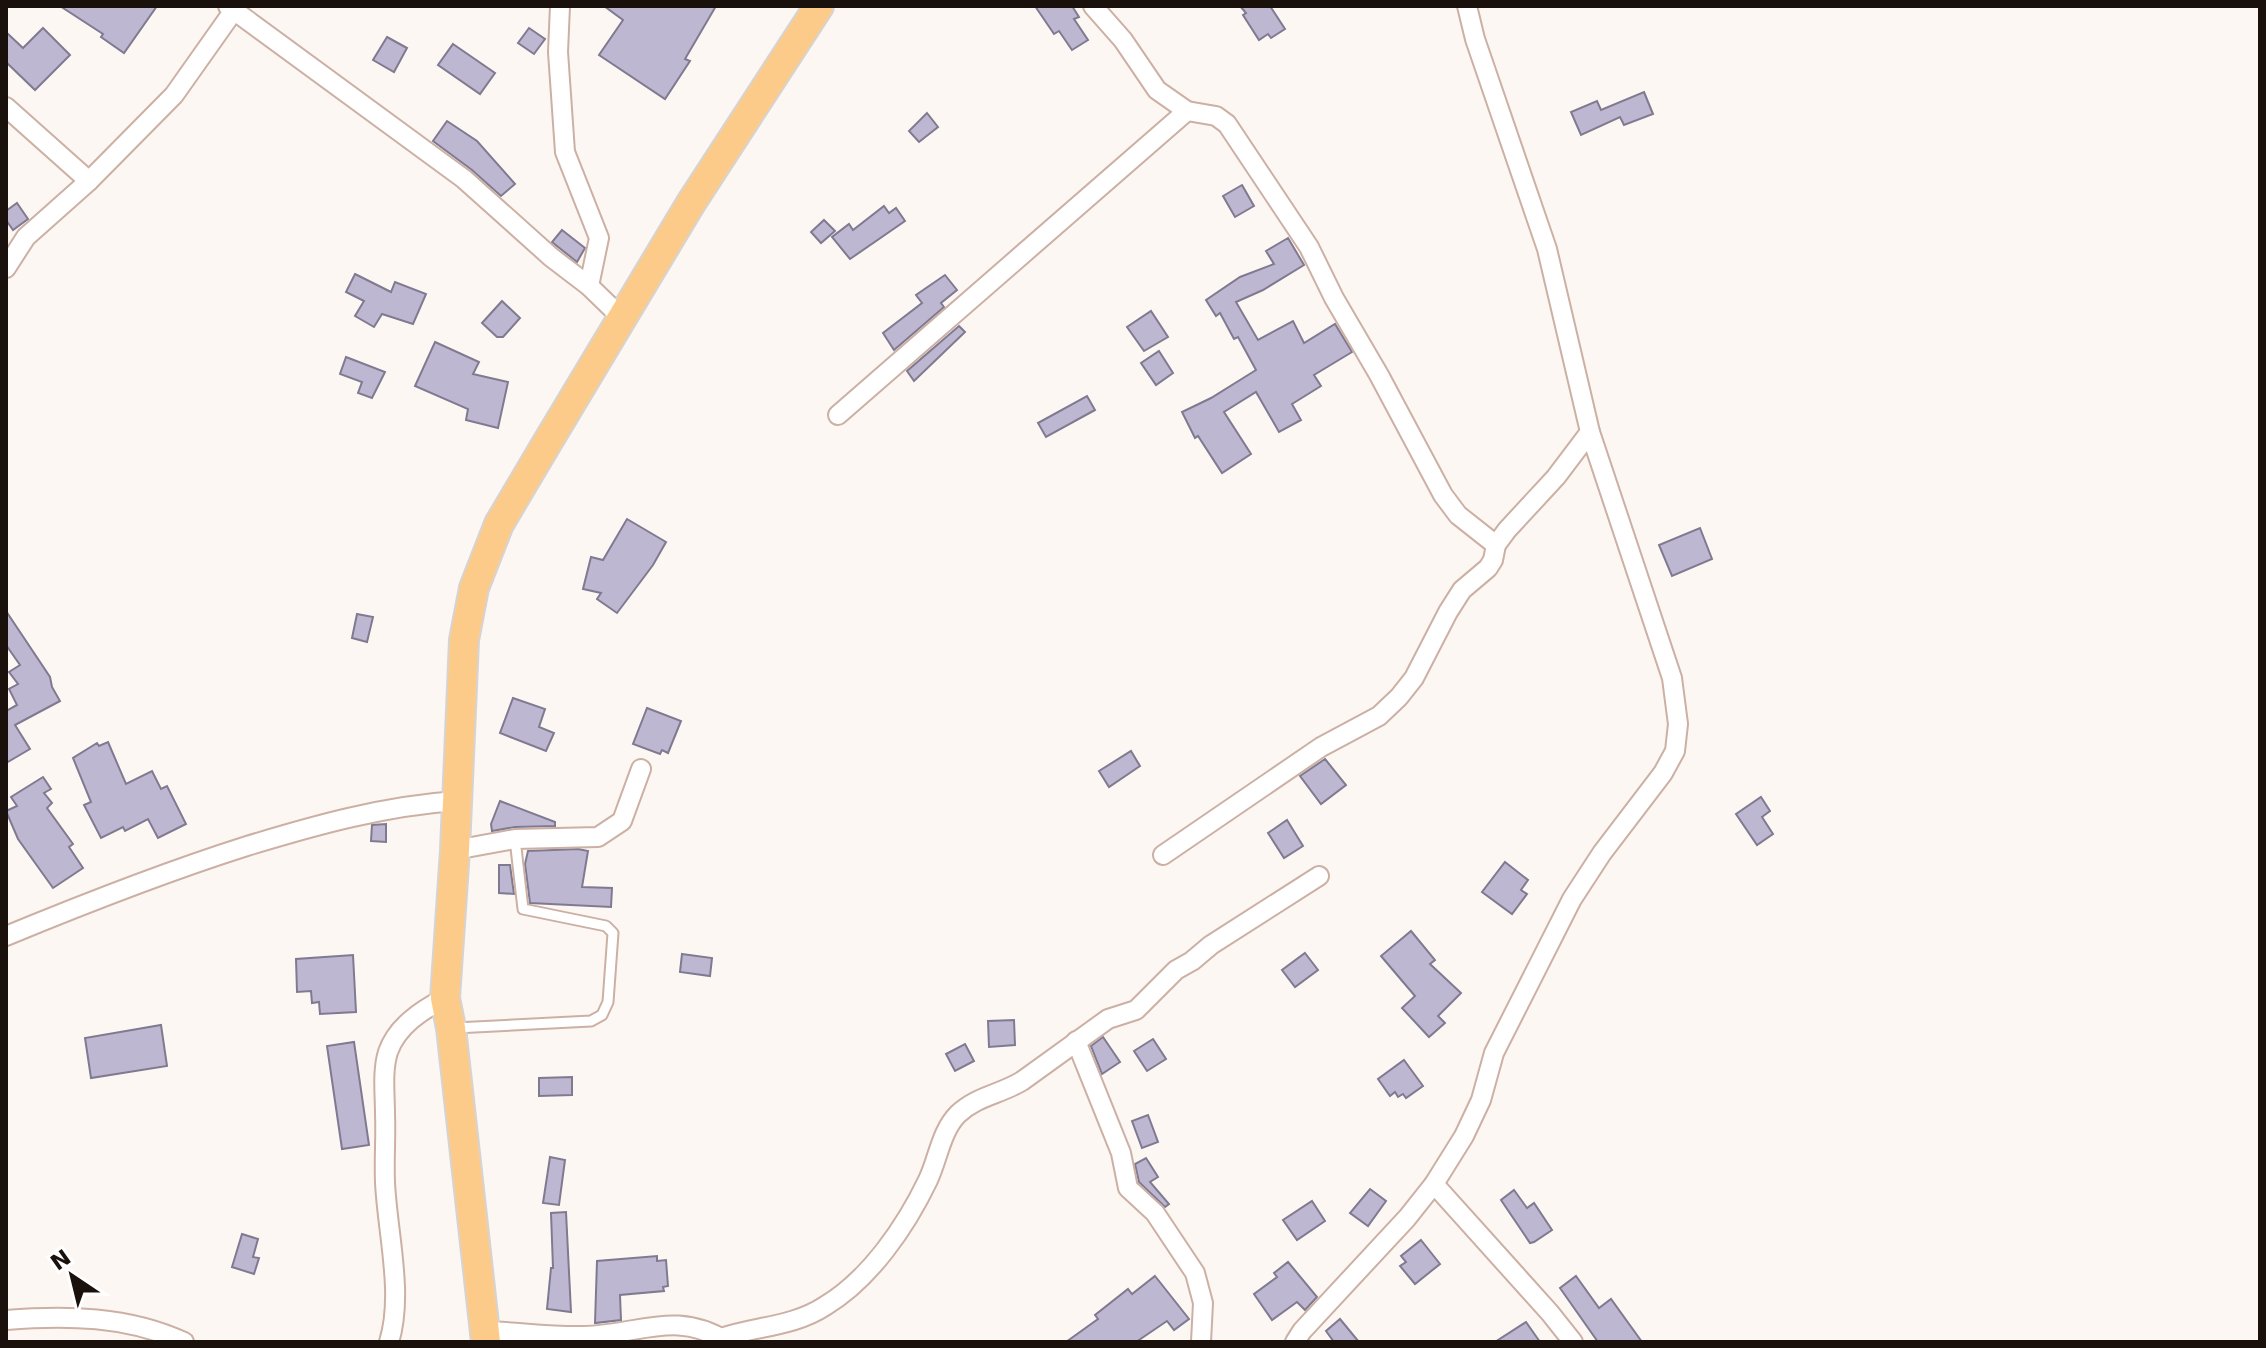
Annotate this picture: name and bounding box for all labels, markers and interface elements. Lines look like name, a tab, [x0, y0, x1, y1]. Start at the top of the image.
north arrow	[32, 1236, 112, 1316]
text: N	[46, 1245, 76, 1276]

